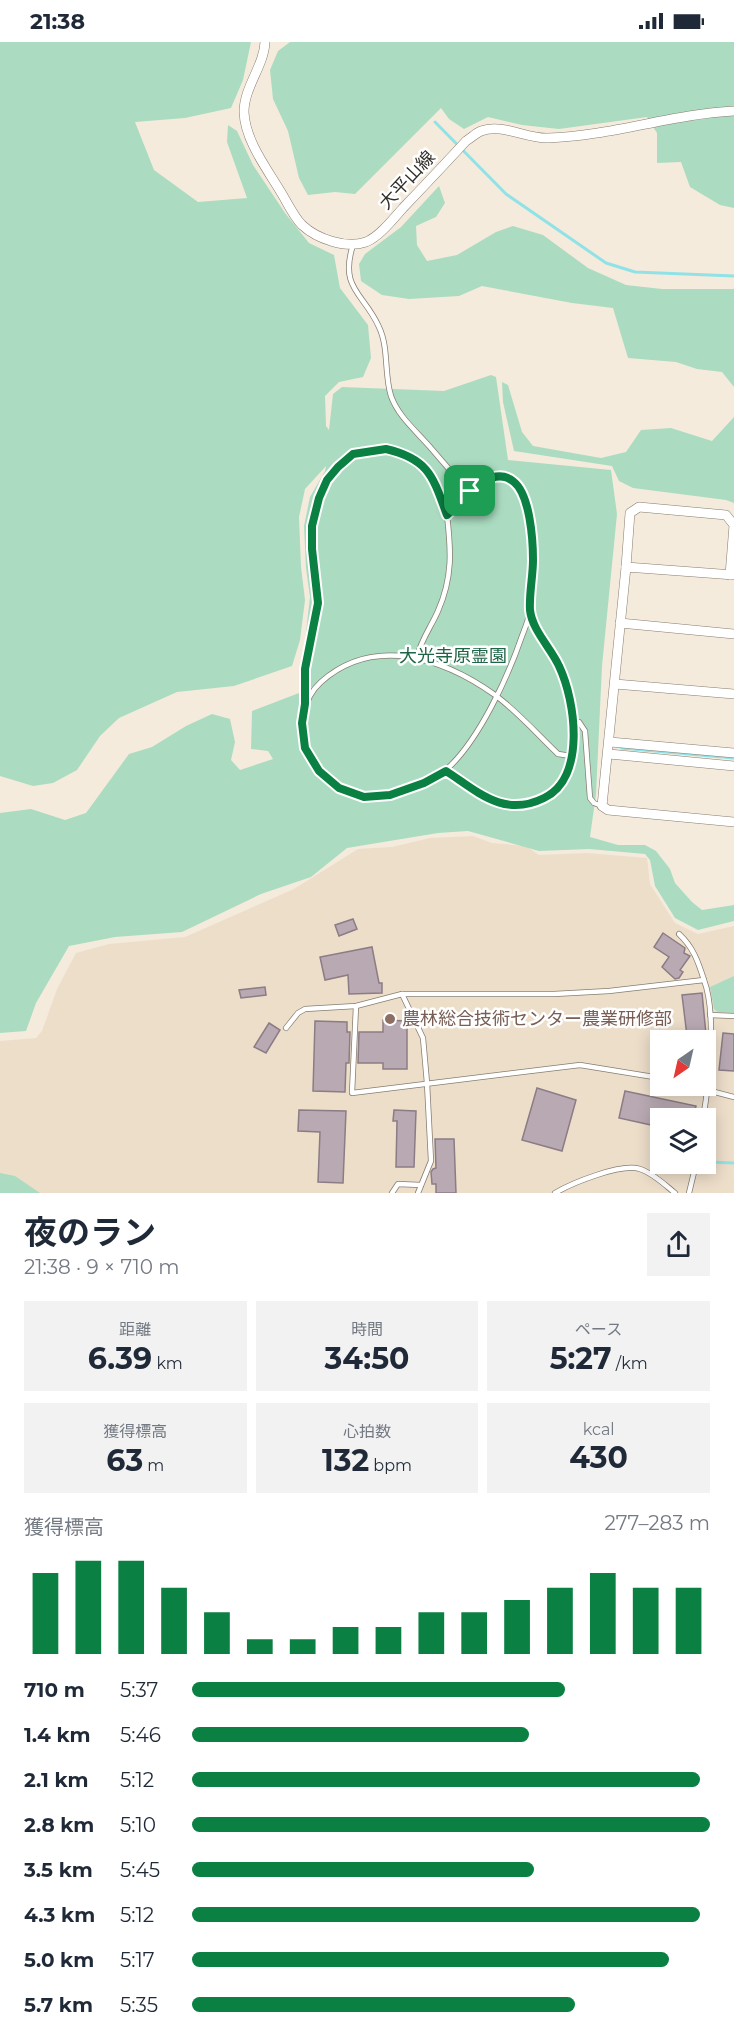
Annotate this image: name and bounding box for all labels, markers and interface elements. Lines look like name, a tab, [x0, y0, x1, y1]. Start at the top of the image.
text: 21:38	[30, 8, 85, 35]
street label: 大平山線	[374, 146, 440, 214]
pin	[444, 465, 495, 516]
icon: arrive	[453, 474, 486, 507]
park label: 大光寺原霊園	[399, 645, 507, 667]
place label: 農林総合技術センター農業研修部	[402, 1008, 672, 1030]
marker: 農林総合技術センター農業研修部	[383, 1012, 397, 1026]
north arrow	[650, 1030, 716, 1096]
map controls	[650, 1030, 716, 1174]
button: layers	[650, 1108, 716, 1174]
text: 夜のラン	[24, 1212, 156, 1252]
button: share	[647, 1213, 710, 1276]
text: 21:38 · 9 × 710 m	[24, 1255, 179, 1279]
text: 距離	[119, 1320, 151, 1339]
text: 時間	[351, 1320, 383, 1339]
text: ペース	[575, 1320, 622, 1339]
text: 6.39	[88, 1340, 152, 1377]
text: 34:50	[325, 1340, 409, 1377]
text: 5:27	[550, 1340, 612, 1377]
text: km	[152, 1354, 183, 1373]
text: /km	[612, 1354, 648, 1373]
text: kcal	[583, 1420, 615, 1439]
text: 獲得標高	[103, 1422, 167, 1441]
text: 心拍数	[343, 1422, 391, 1441]
text: 430	[569, 1439, 628, 1476]
text: 63	[106, 1442, 143, 1479]
text: 132	[322, 1442, 369, 1479]
text: m	[143, 1456, 164, 1475]
text: bpm	[369, 1456, 412, 1475]
text: 277–283 m	[605, 1511, 710, 1535]
text: 獲得標高	[24, 1515, 104, 1539]
text: 710 m	[24, 1678, 85, 1702]
text: 5:37	[120, 1678, 158, 1702]
text: 1.4 km	[24, 1723, 91, 1747]
text: 5:46	[120, 1723, 161, 1747]
text: 2.1 km	[24, 1768, 88, 1792]
text: 5:12	[120, 1768, 154, 1792]
text: 2.8 km	[24, 1813, 94, 1837]
text: 5:10	[120, 1813, 156, 1837]
text: 3.5 km	[24, 1858, 93, 1882]
text: 5:45	[120, 1858, 160, 1882]
text: 4.3 km	[24, 1903, 95, 1927]
text: 5:12	[120, 1903, 154, 1927]
text: 5.0 km	[24, 1948, 94, 1972]
text: 5:17	[120, 1948, 155, 1972]
text: 5.7 km	[24, 1993, 93, 2017]
text: 5:35	[120, 1993, 158, 2017]

